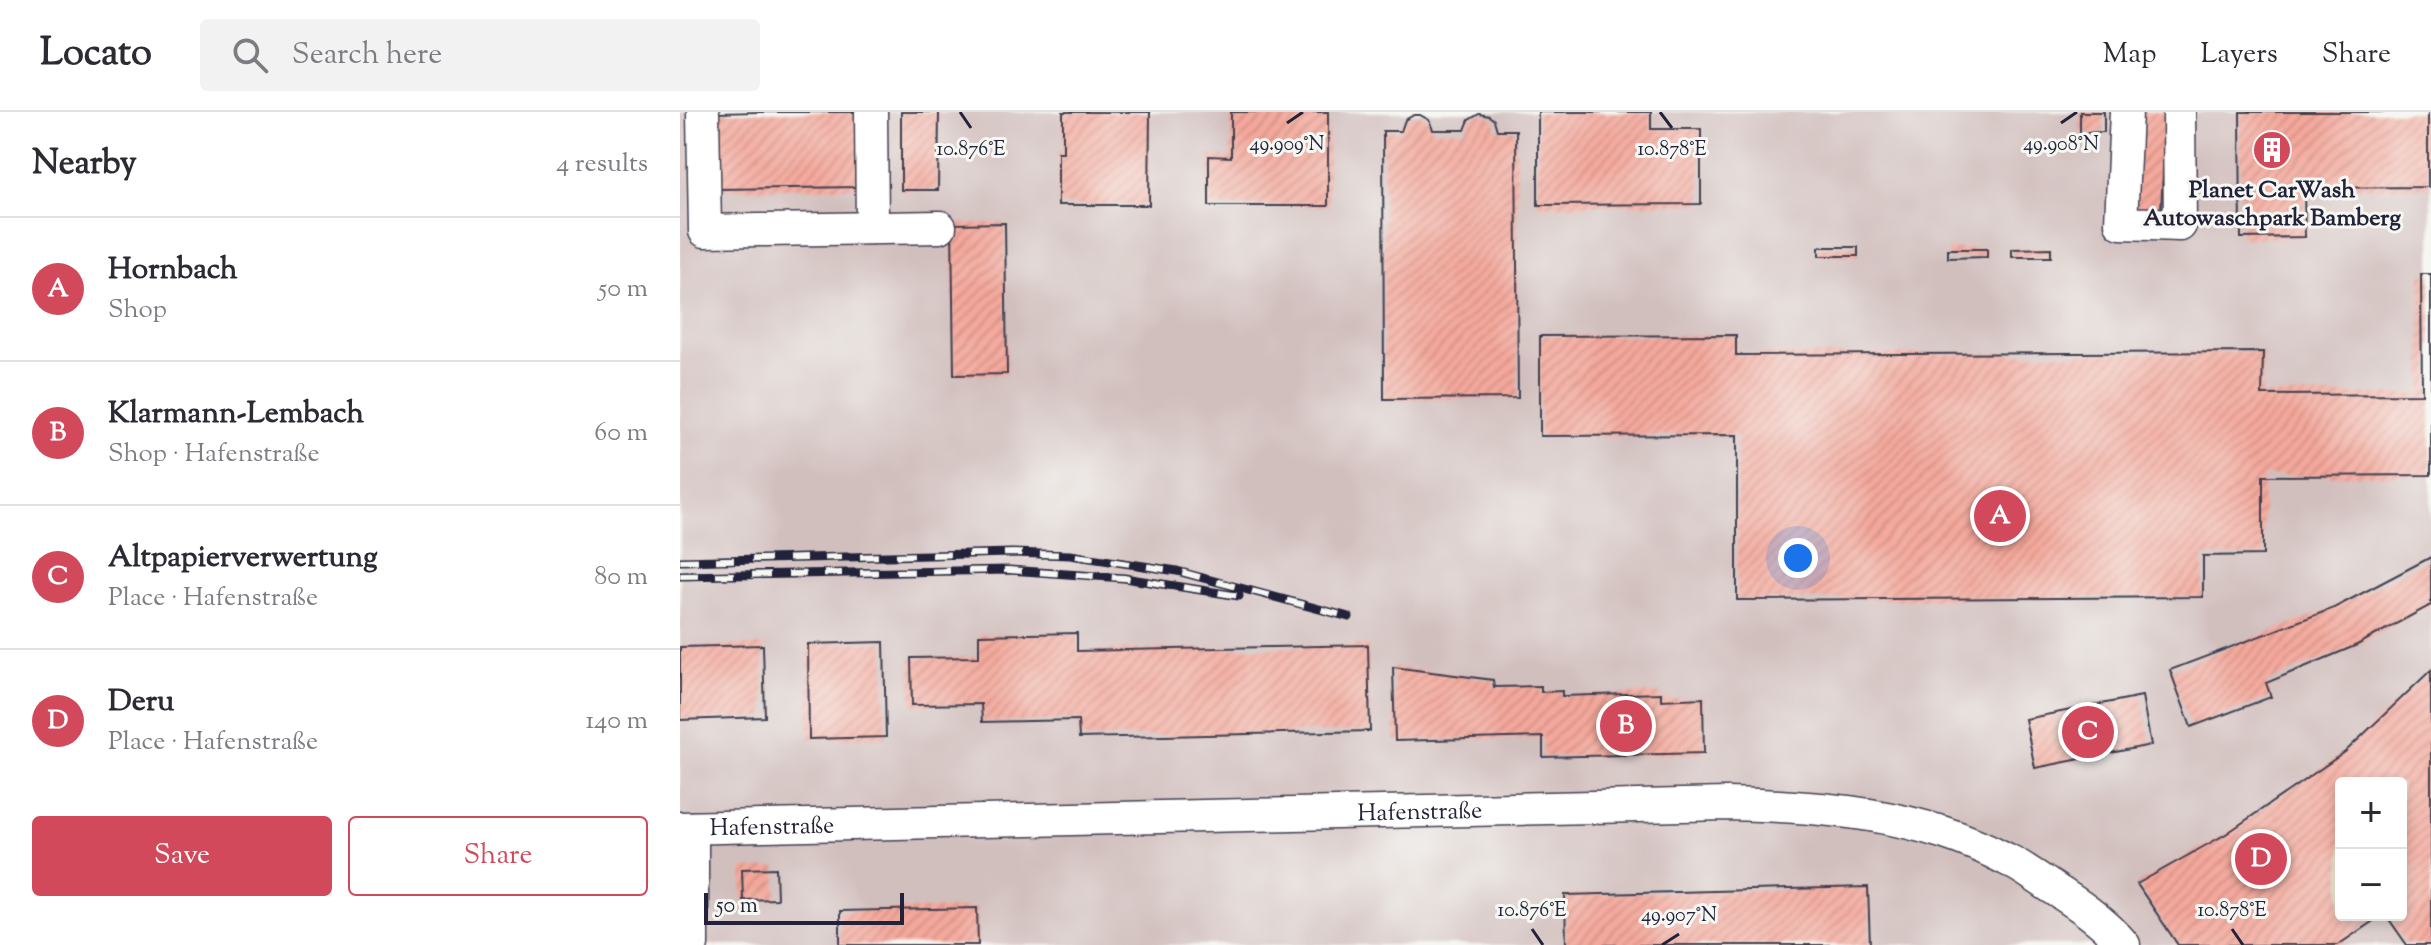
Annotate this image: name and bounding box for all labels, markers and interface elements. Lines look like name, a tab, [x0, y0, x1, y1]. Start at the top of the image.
search box	[200, 19, 760, 91]
text: Locato	[40, 28, 152, 82]
icon: search	[228, 33, 272, 77]
text: Search here	[292, 34, 442, 77]
text: Map	[2103, 35, 2156, 75]
text: Layers	[2200, 35, 2278, 75]
text: Share	[2322, 35, 2391, 75]
building icon: Planet CarWash Autowaschpark Bamberg	[2251, 129, 2293, 171]
text: 49.909°N	[1249, 131, 1325, 160]
text: 49.908°N	[2023, 131, 2099, 160]
text: 10.876°E	[937, 136, 1005, 165]
text: 10.878°E	[1638, 136, 1706, 165]
text: Nearby	[32, 140, 137, 189]
text: 4 results	[556, 146, 648, 183]
place label: Planet CarWash Autowaschpark Bamberg	[2143, 174, 2401, 236]
text: Hornbach	[108, 249, 238, 292]
text: A	[47, 271, 69, 308]
text: 50 m	[598, 271, 648, 308]
text: Shop	[108, 292, 167, 329]
text: Klarmann-Lembach	[108, 393, 364, 436]
text: B	[50, 415, 66, 452]
text: 60 m	[594, 415, 648, 452]
text: Shop · Hafenstraße	[108, 436, 320, 473]
pin: A	[1974, 486, 2026, 546]
text: Altpapierverwertung	[108, 537, 378, 580]
your location	[1778, 538, 1818, 578]
text: C	[48, 559, 68, 596]
text: 80 m	[594, 559, 648, 596]
text: Place · Hafenstraße	[108, 580, 318, 617]
text: Deru	[108, 681, 174, 724]
pin: B	[1600, 696, 1652, 756]
pin: C	[2062, 702, 2114, 762]
text: D	[48, 703, 68, 740]
text: 140 m	[585, 703, 648, 740]
text: Place · Hafenstraße	[108, 724, 318, 761]
map controls	[2335, 777, 2407, 921]
button: +	[2335, 777, 2407, 849]
street label: Hafenstraße	[1357, 795, 1483, 831]
street label: Hafenstraße	[709, 809, 835, 846]
button: Save	[32, 816, 332, 896]
button: Share	[348, 816, 648, 896]
pin: D	[2235, 829, 2287, 889]
button: −	[2335, 849, 2407, 921]
scale bar	[704, 889, 904, 925]
text: 50 m	[716, 891, 758, 923]
text: 10.876°E	[1498, 897, 1566, 926]
text: 10.878°E	[2198, 897, 2266, 926]
text: 49.907°N	[1641, 902, 1717, 931]

